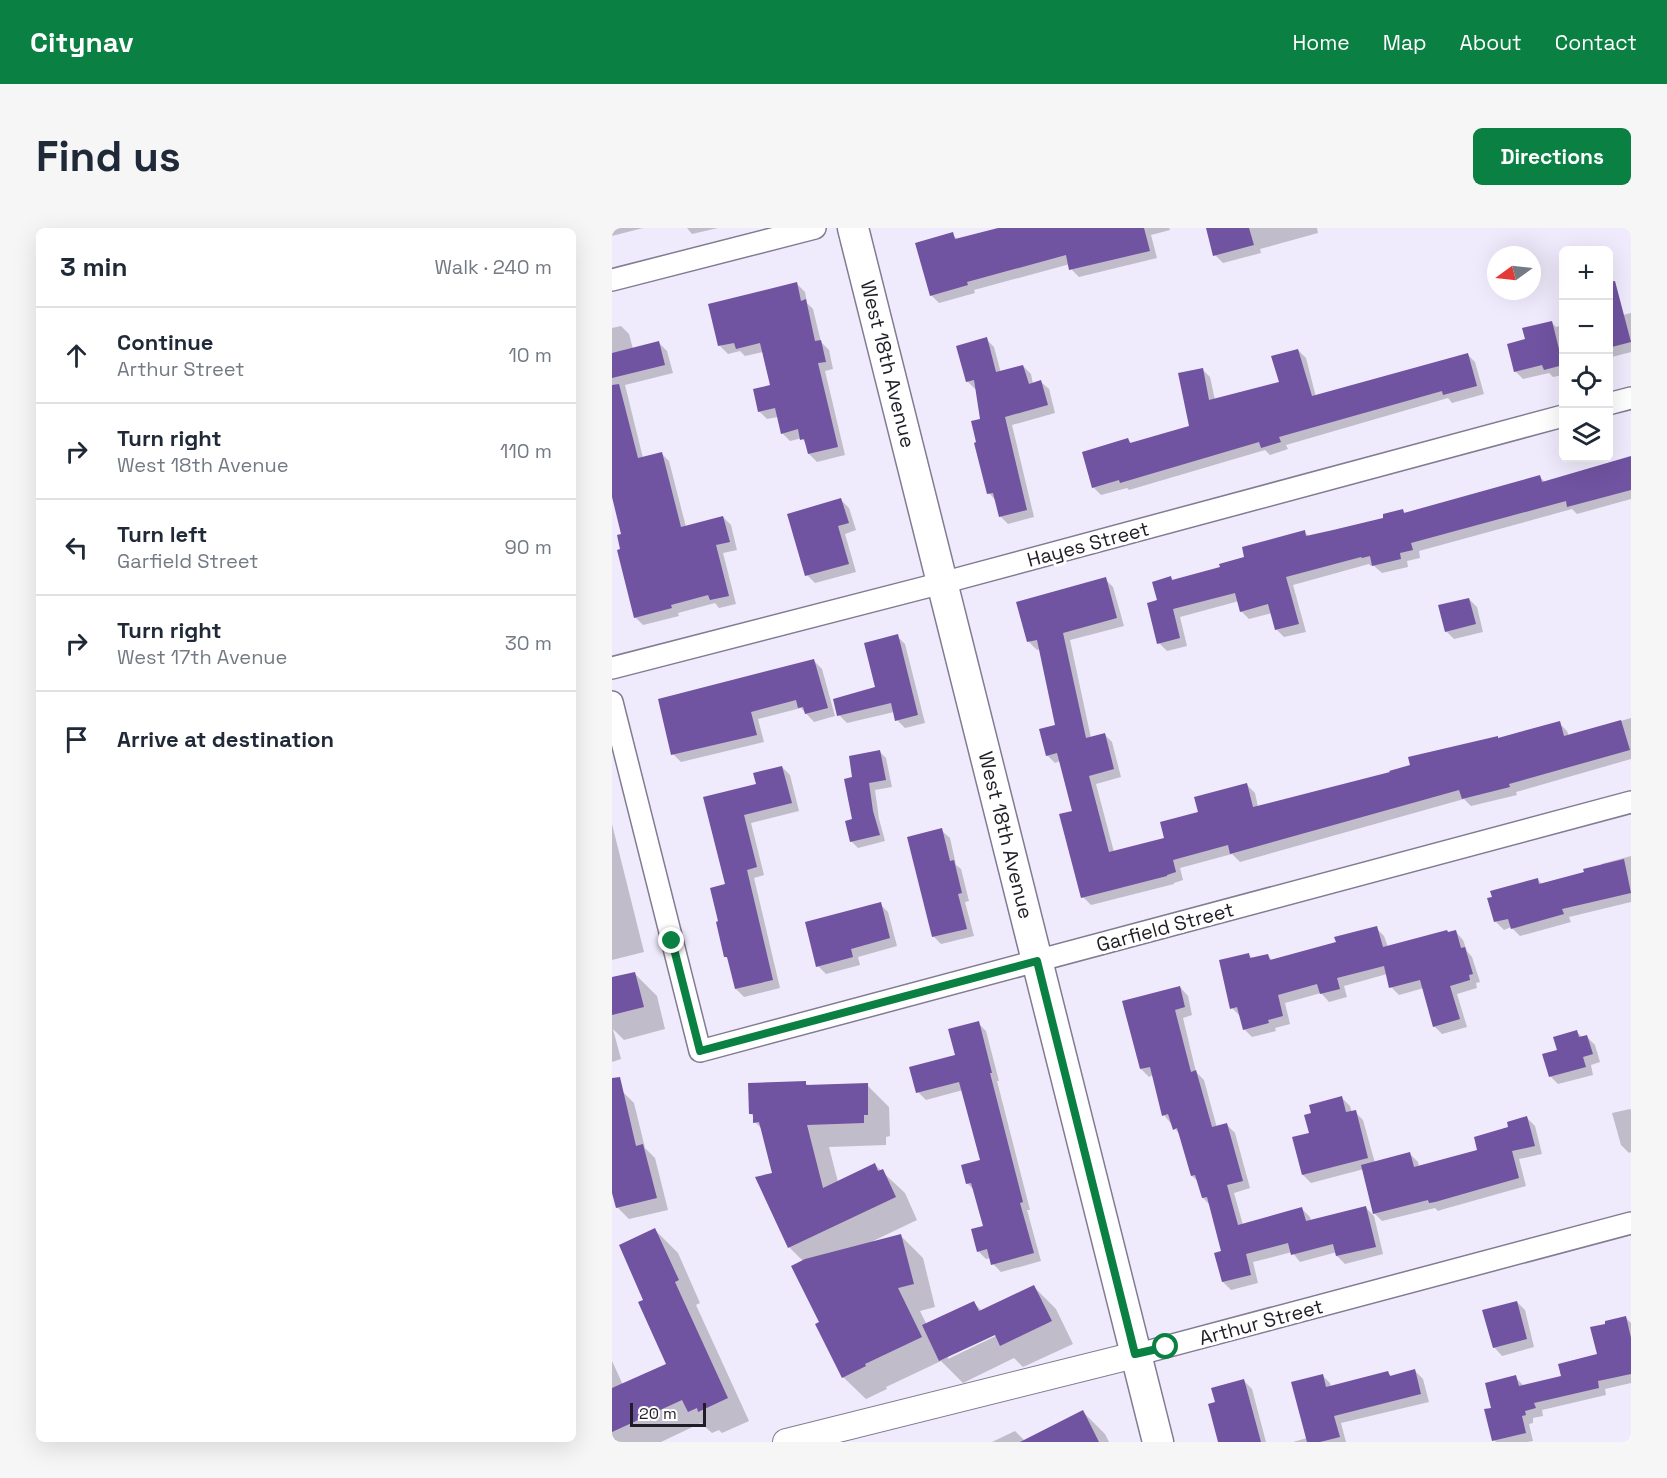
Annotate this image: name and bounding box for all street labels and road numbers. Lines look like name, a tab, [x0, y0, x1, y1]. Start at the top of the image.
street label: West 18th Avenue	[855, 278, 921, 450]
street label: Hayes Street	[1024, 515, 1152, 573]
street label: West 18th Avenue	[973, 749, 1039, 921]
street label: Garfield Street	[1093, 896, 1237, 958]
street label: Arthur Street	[1196, 1293, 1326, 1351]

